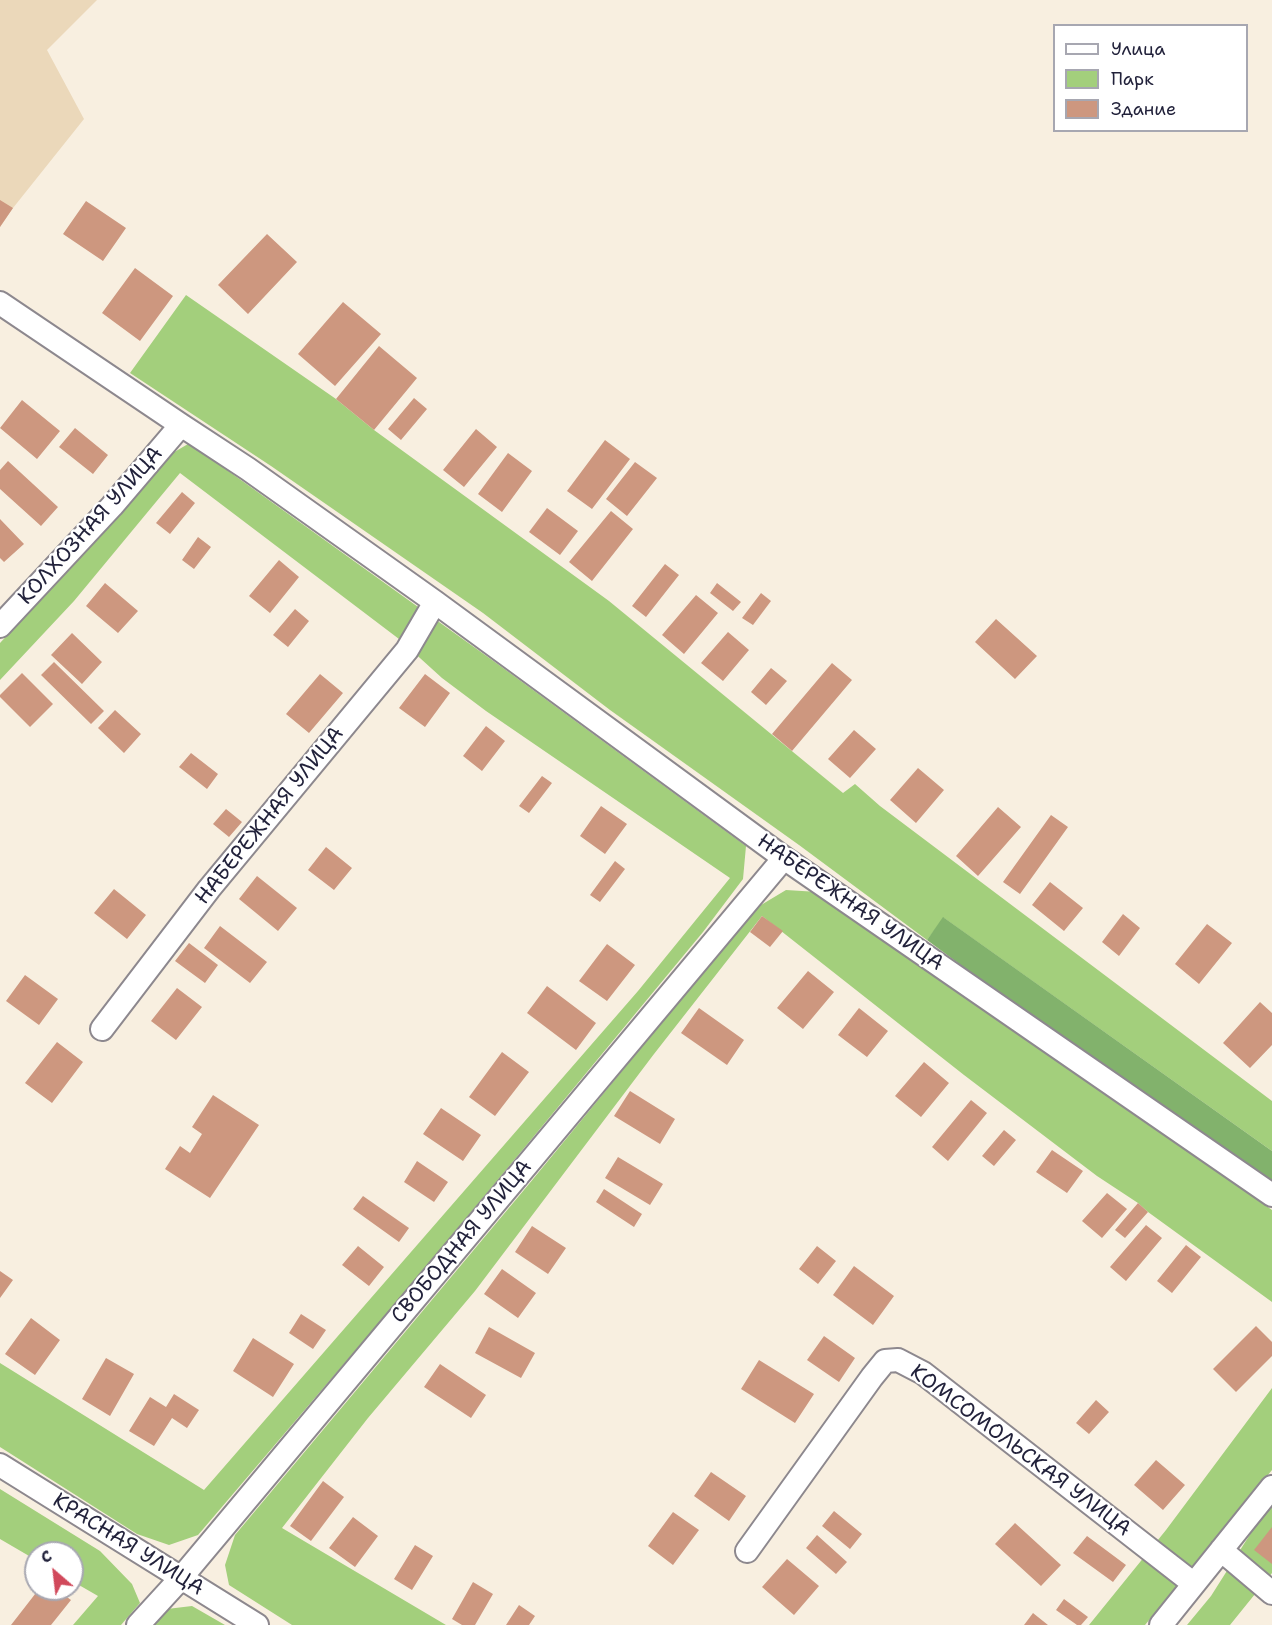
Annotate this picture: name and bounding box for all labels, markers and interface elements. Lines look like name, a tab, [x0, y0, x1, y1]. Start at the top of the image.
legend	[1053, 24, 1248, 132]
text: Улица	[1111, 37, 1165, 61]
text: Парк	[1111, 67, 1154, 91]
text: Здание	[1111, 97, 1176, 121]
street label: КОЛХОЗНАЯ УЛИЦА	[13, 442, 169, 610]
street label: НАБЕРЕЖНАЯ УЛИЦА	[190, 722, 350, 910]
street label: НАБЕРЕЖНАЯ УЛИЦА	[752, 829, 948, 977]
street label: СВОБОДНАЯ УЛИЦА	[386, 1155, 538, 1329]
street label: КОМСОМОЛЬСКАЯ УЛИЦА	[905, 1360, 1135, 1542]
street label: КРАСНАЯ УЛИЦА	[48, 1488, 208, 1602]
north arrow	[24, 1541, 84, 1601]

